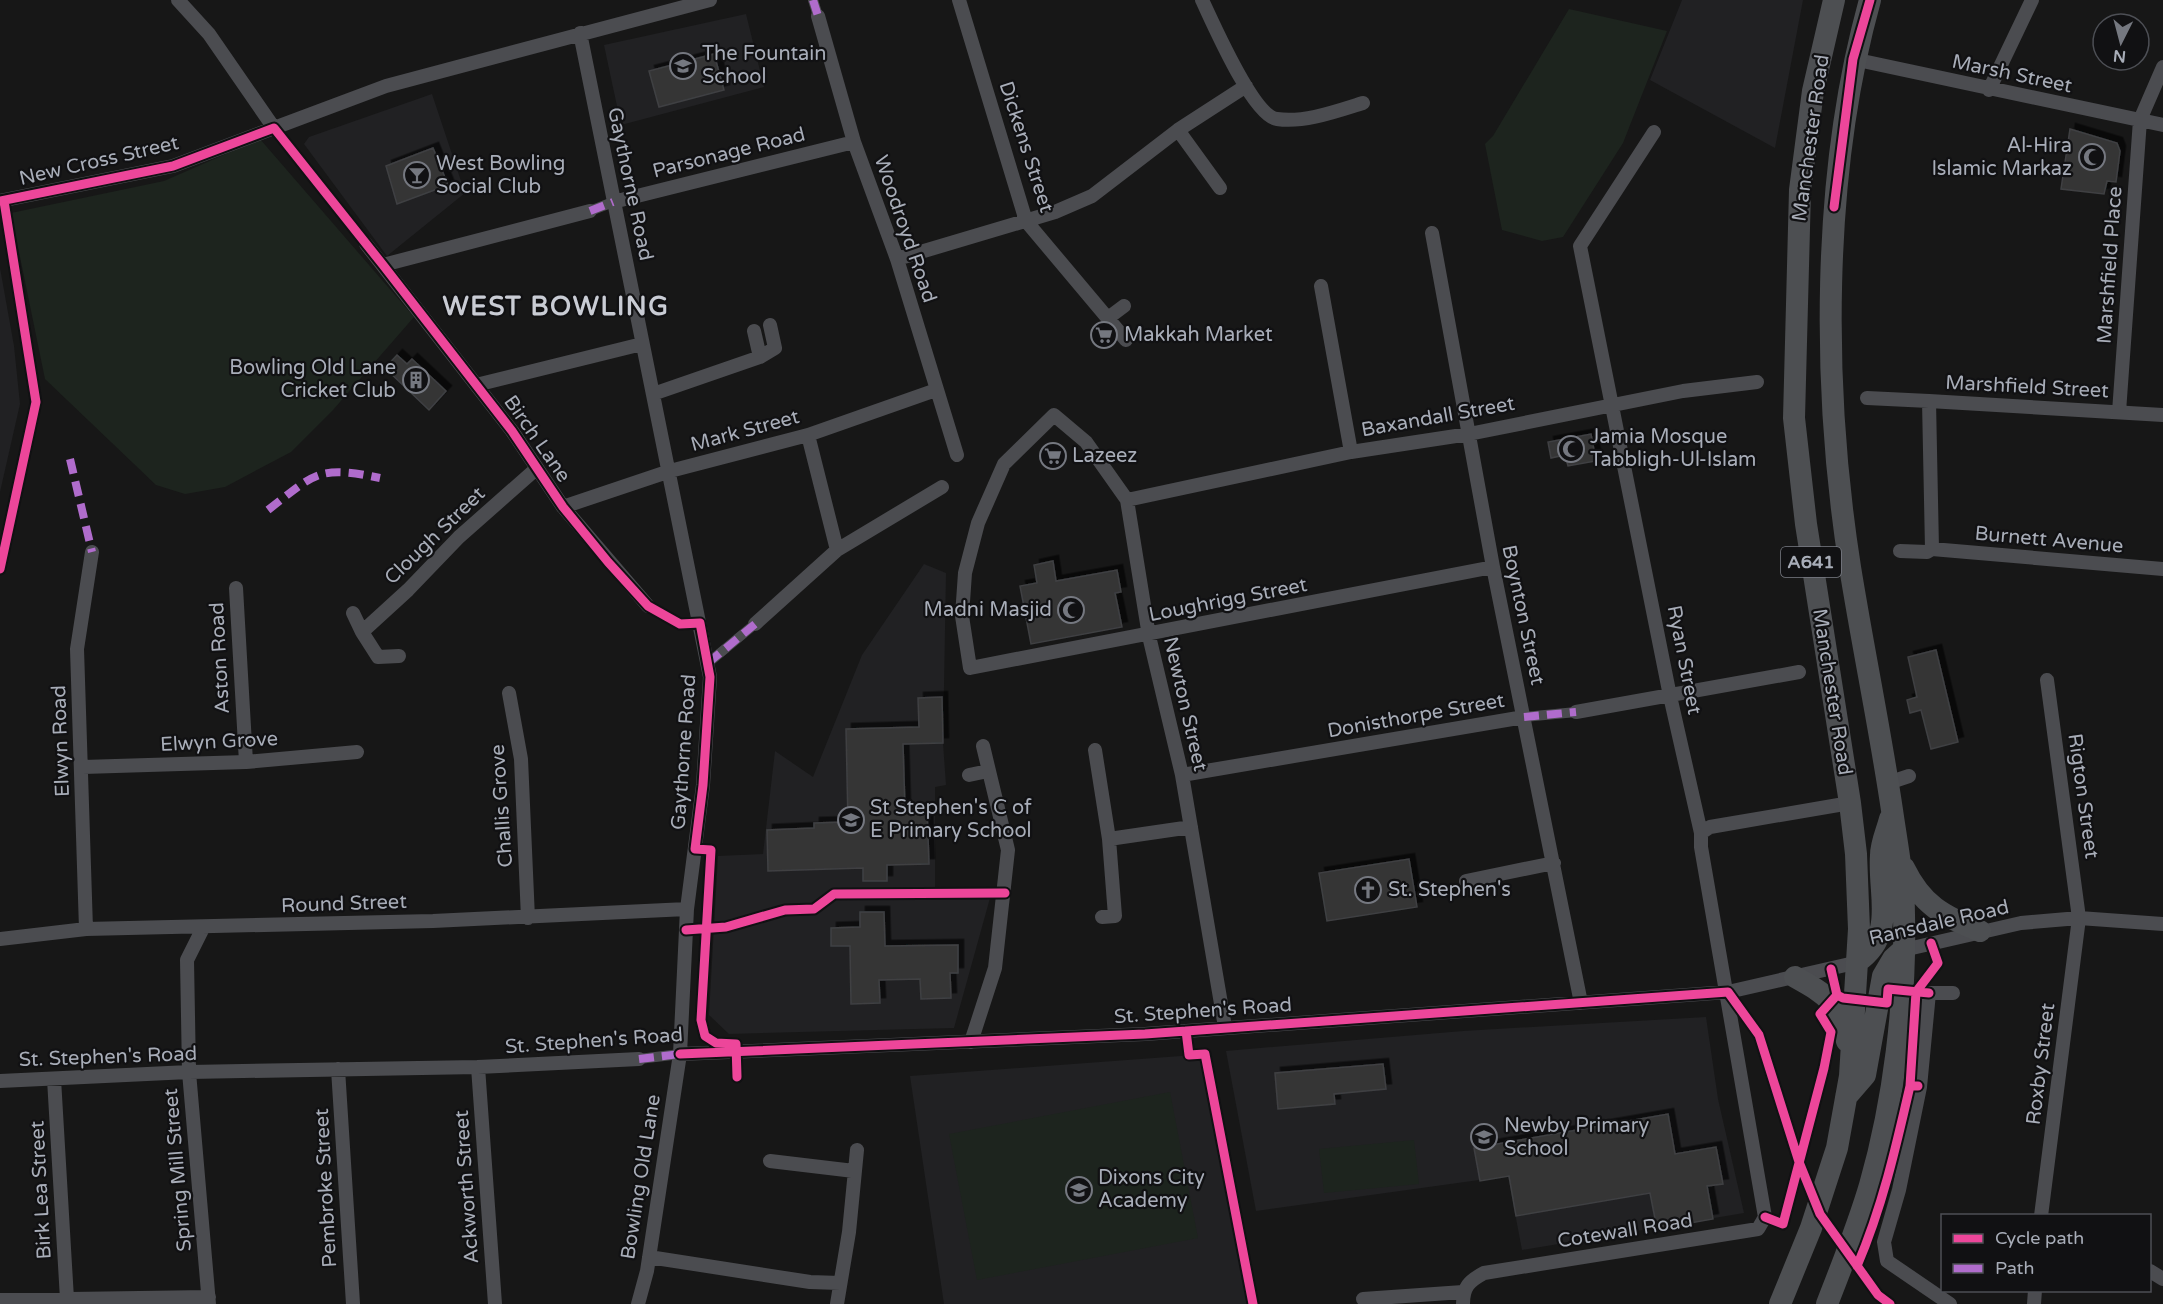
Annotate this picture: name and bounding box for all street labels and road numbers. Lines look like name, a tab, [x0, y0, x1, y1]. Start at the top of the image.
street label: Marsh Street	[1950, 50, 2075, 99]
street label: Manchester Road	[1787, 53, 1835, 223]
street label: Dickens Street	[993, 78, 1059, 216]
street label: Gaythorne Road	[602, 105, 658, 263]
street label: Parsonage Road	[650, 122, 808, 184]
street label: New Cross Street	[17, 131, 181, 191]
street label: Woodroyd Road	[869, 152, 941, 306]
street label: Marshfield Place	[2093, 185, 2127, 345]
street label: Marshfield Street	[1945, 371, 2110, 403]
street label: Birch Lane	[498, 391, 576, 487]
street label: Baxandall Street	[1359, 392, 1517, 442]
street label: Mark Street	[688, 405, 802, 457]
street label: Clough Street	[380, 482, 490, 590]
street label: Burnett Avenue	[1974, 522, 2124, 558]
street label: Boynton Street	[1496, 543, 1550, 688]
road number: A641	[1781, 547, 1841, 577]
street label: Loughrigg Street	[1147, 573, 1310, 627]
street label: Aston Road	[205, 602, 235, 714]
street label: Ryan Street	[1662, 603, 1706, 717]
street label: Manchester Road	[1807, 607, 1857, 777]
street label: Newton Street	[1158, 634, 1212, 774]
street label: Gaythorne Road	[667, 673, 701, 831]
street label: Elwyn Road	[47, 685, 75, 797]
street label: Donisthorpe Street	[1326, 689, 1507, 743]
street label: Elwyn Grove	[159, 727, 279, 757]
street label: Rigton Street	[2062, 732, 2104, 860]
street label: Challis Grove	[486, 744, 518, 868]
street label: Round Street	[281, 890, 408, 918]
street label: Ransdale Road	[1867, 895, 2011, 951]
street label: St. Stephen's Road	[1113, 993, 1293, 1029]
street label: Roxby Street	[2022, 1001, 2060, 1126]
street label: St. Stephen's Road	[504, 1023, 684, 1059]
street label: St. Stephen's Road	[18, 1042, 198, 1072]
street label: Spring Mill Street	[159, 1087, 197, 1253]
street label: Bowling Old Lane	[616, 1093, 666, 1261]
street label: Pembroke Street	[310, 1107, 342, 1268]
street label: Ackworth Street	[450, 1109, 484, 1265]
street label: Birk Lea Street	[25, 1120, 57, 1260]
street label: Cotewall Road	[1556, 1208, 1694, 1254]

